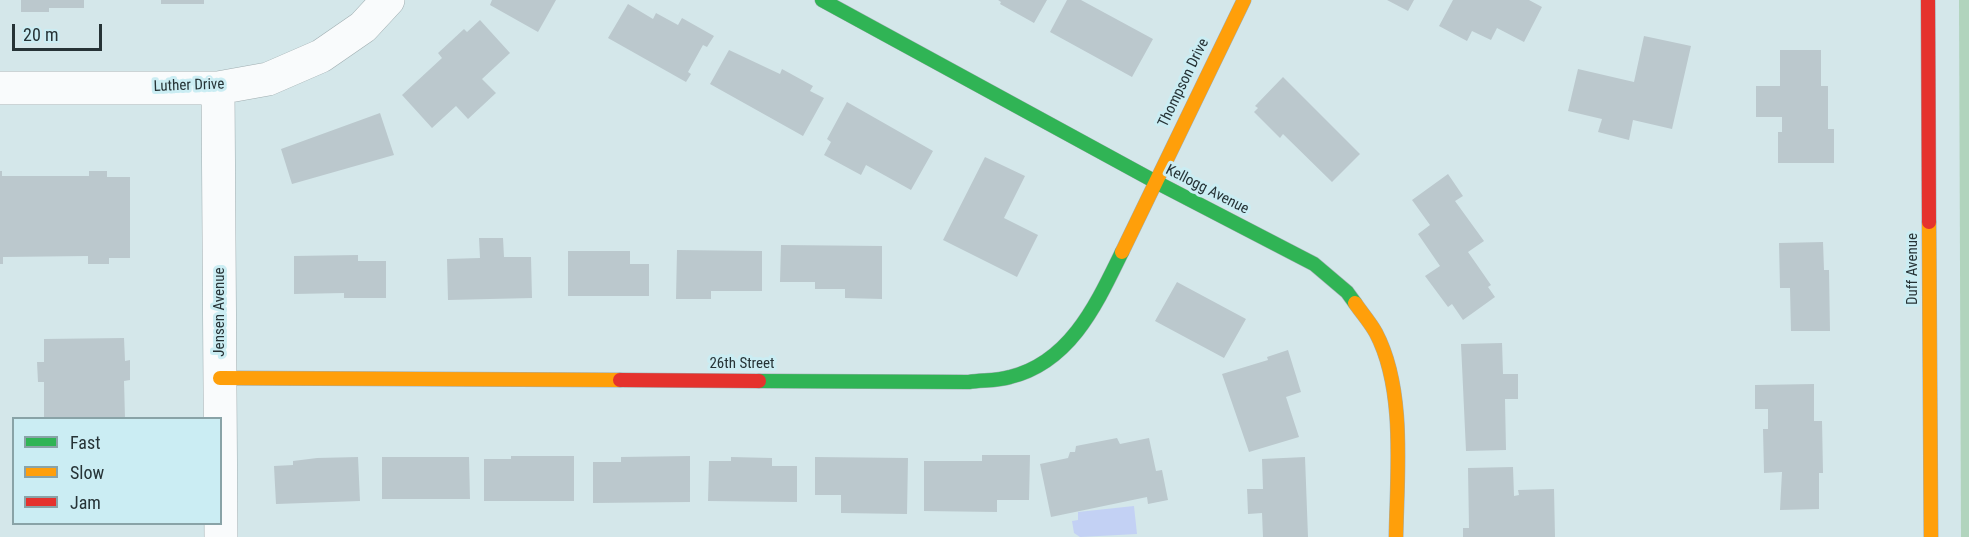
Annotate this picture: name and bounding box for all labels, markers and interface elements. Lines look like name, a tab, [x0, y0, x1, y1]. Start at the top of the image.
scale bar	[15, 12, 105, 50]
text: 20 m	[23, 24, 58, 45]
street label: Thompson Drive	[1155, 36, 1213, 130]
street label: Luther Drive	[153, 76, 225, 96]
street label: Kellogg Avenue	[1162, 161, 1252, 219]
street label: Duff Avenue	[1904, 233, 1922, 305]
street label: Jensen Avenue	[211, 267, 229, 357]
street label: 26th Street	[709, 355, 775, 373]
legend	[12, 417, 222, 525]
text: Fast	[70, 432, 101, 453]
text: Slow	[70, 462, 104, 483]
text: Jam	[70, 492, 101, 513]

